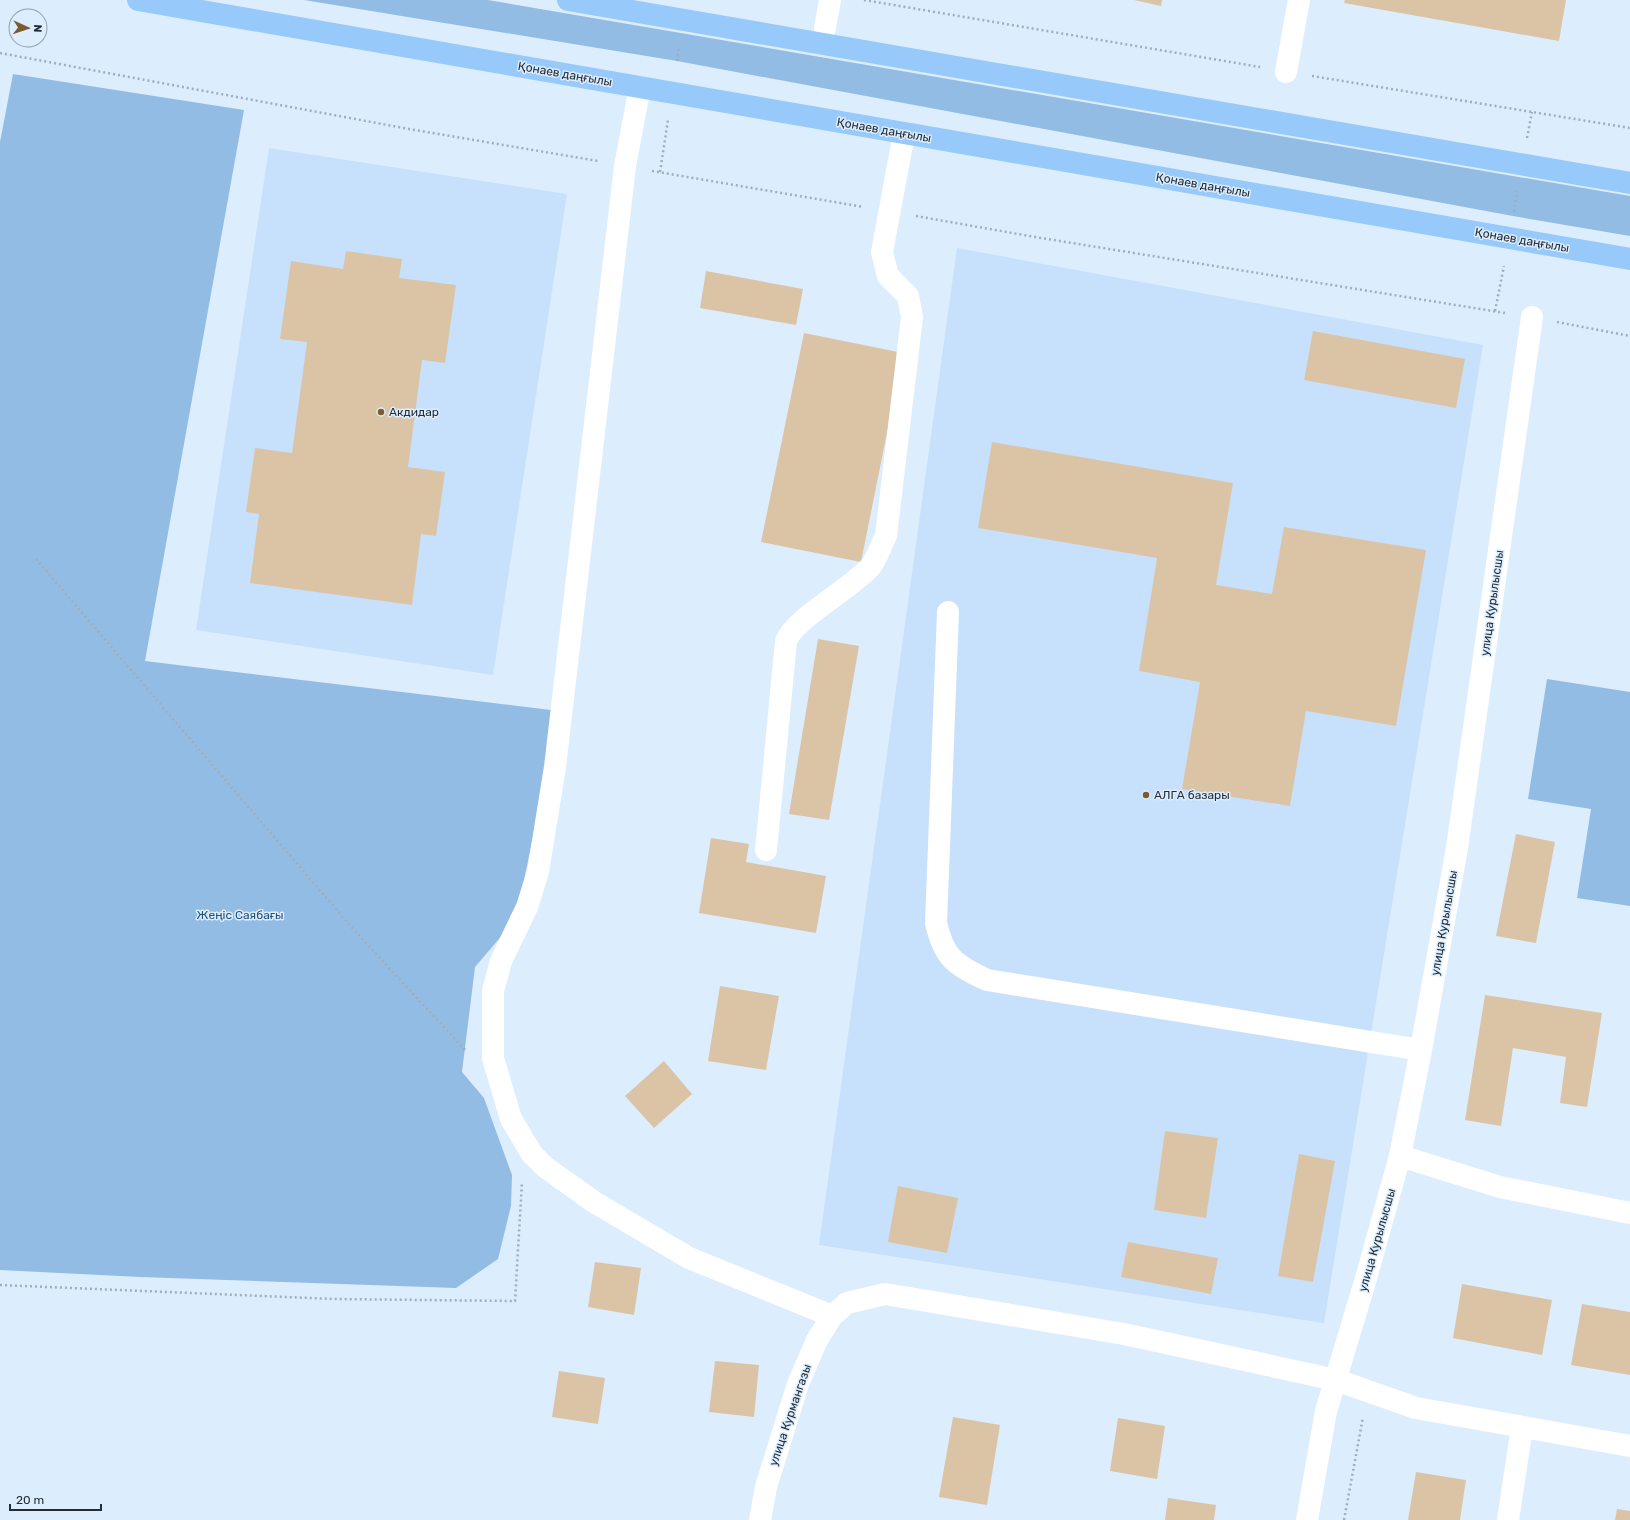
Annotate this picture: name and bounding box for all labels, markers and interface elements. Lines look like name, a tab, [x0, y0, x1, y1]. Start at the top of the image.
north arrow	[8, 8, 48, 48]
text: N	[31, 24, 44, 33]
street label: Қонаев даңғылы	[517, 59, 613, 89]
street label: Қонаев даңғылы	[836, 115, 932, 145]
street label: Қонаев даңғылы	[1155, 170, 1251, 200]
street label: Қонаев даңғылы	[1474, 225, 1570, 255]
place label: Акдидар	[389, 405, 439, 419]
marker: Акдидар	[376, 407, 386, 417]
street label: улица Курылысшы	[1478, 549, 1506, 657]
place label: АЛГА базары	[1154, 788, 1230, 802]
marker: АЛГА базары	[1141, 790, 1151, 800]
street label: улица Курылысшы	[1428, 869, 1460, 977]
park label: Жеңіс Саябағы	[197, 908, 283, 922]
street label: улица Курылысшы	[1356, 1187, 1398, 1293]
street label: улица Курмангазы	[766, 1362, 814, 1468]
scale bar	[10, 1486, 101, 1512]
text: 20 m	[16, 1493, 44, 1507]

